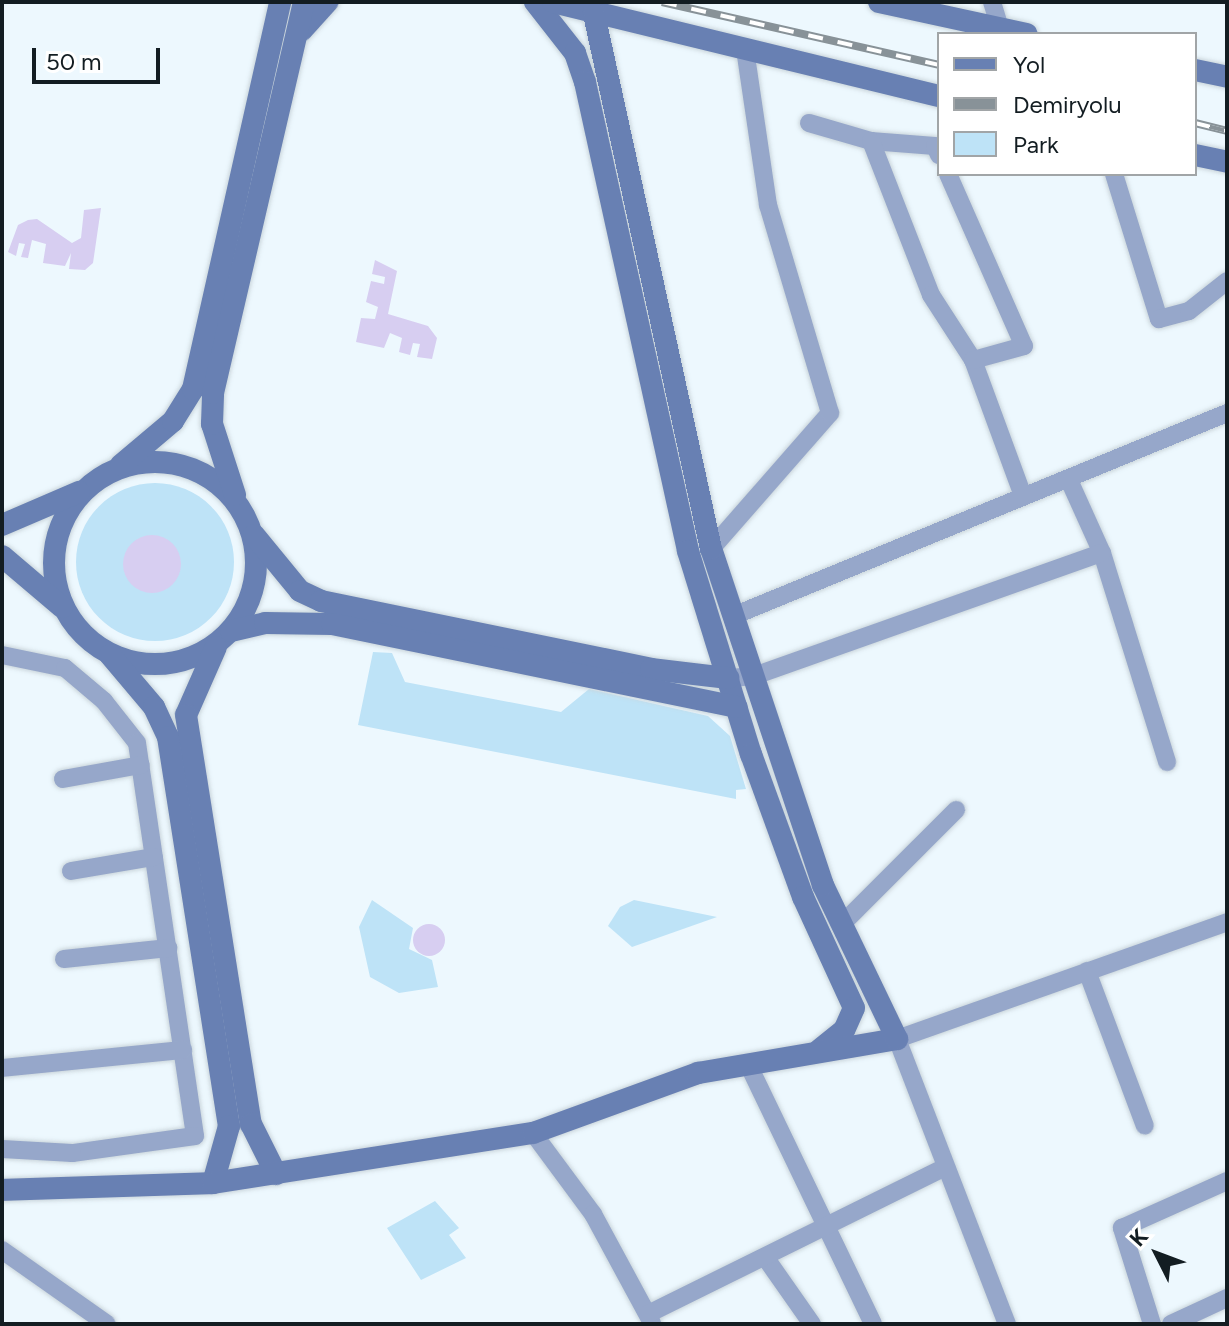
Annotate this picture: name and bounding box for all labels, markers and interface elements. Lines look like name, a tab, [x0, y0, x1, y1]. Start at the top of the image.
scale bar	[36, 32, 164, 82]
legend	[937, 32, 1197, 176]
text: 50 m	[46, 47, 102, 76]
text: Yol	[1013, 50, 1045, 79]
text: Demiryolu	[1013, 90, 1122, 119]
text: Park	[1013, 130, 1059, 159]
north arrow	[1117, 1214, 1197, 1294]
text: K	[1124, 1223, 1154, 1252]

